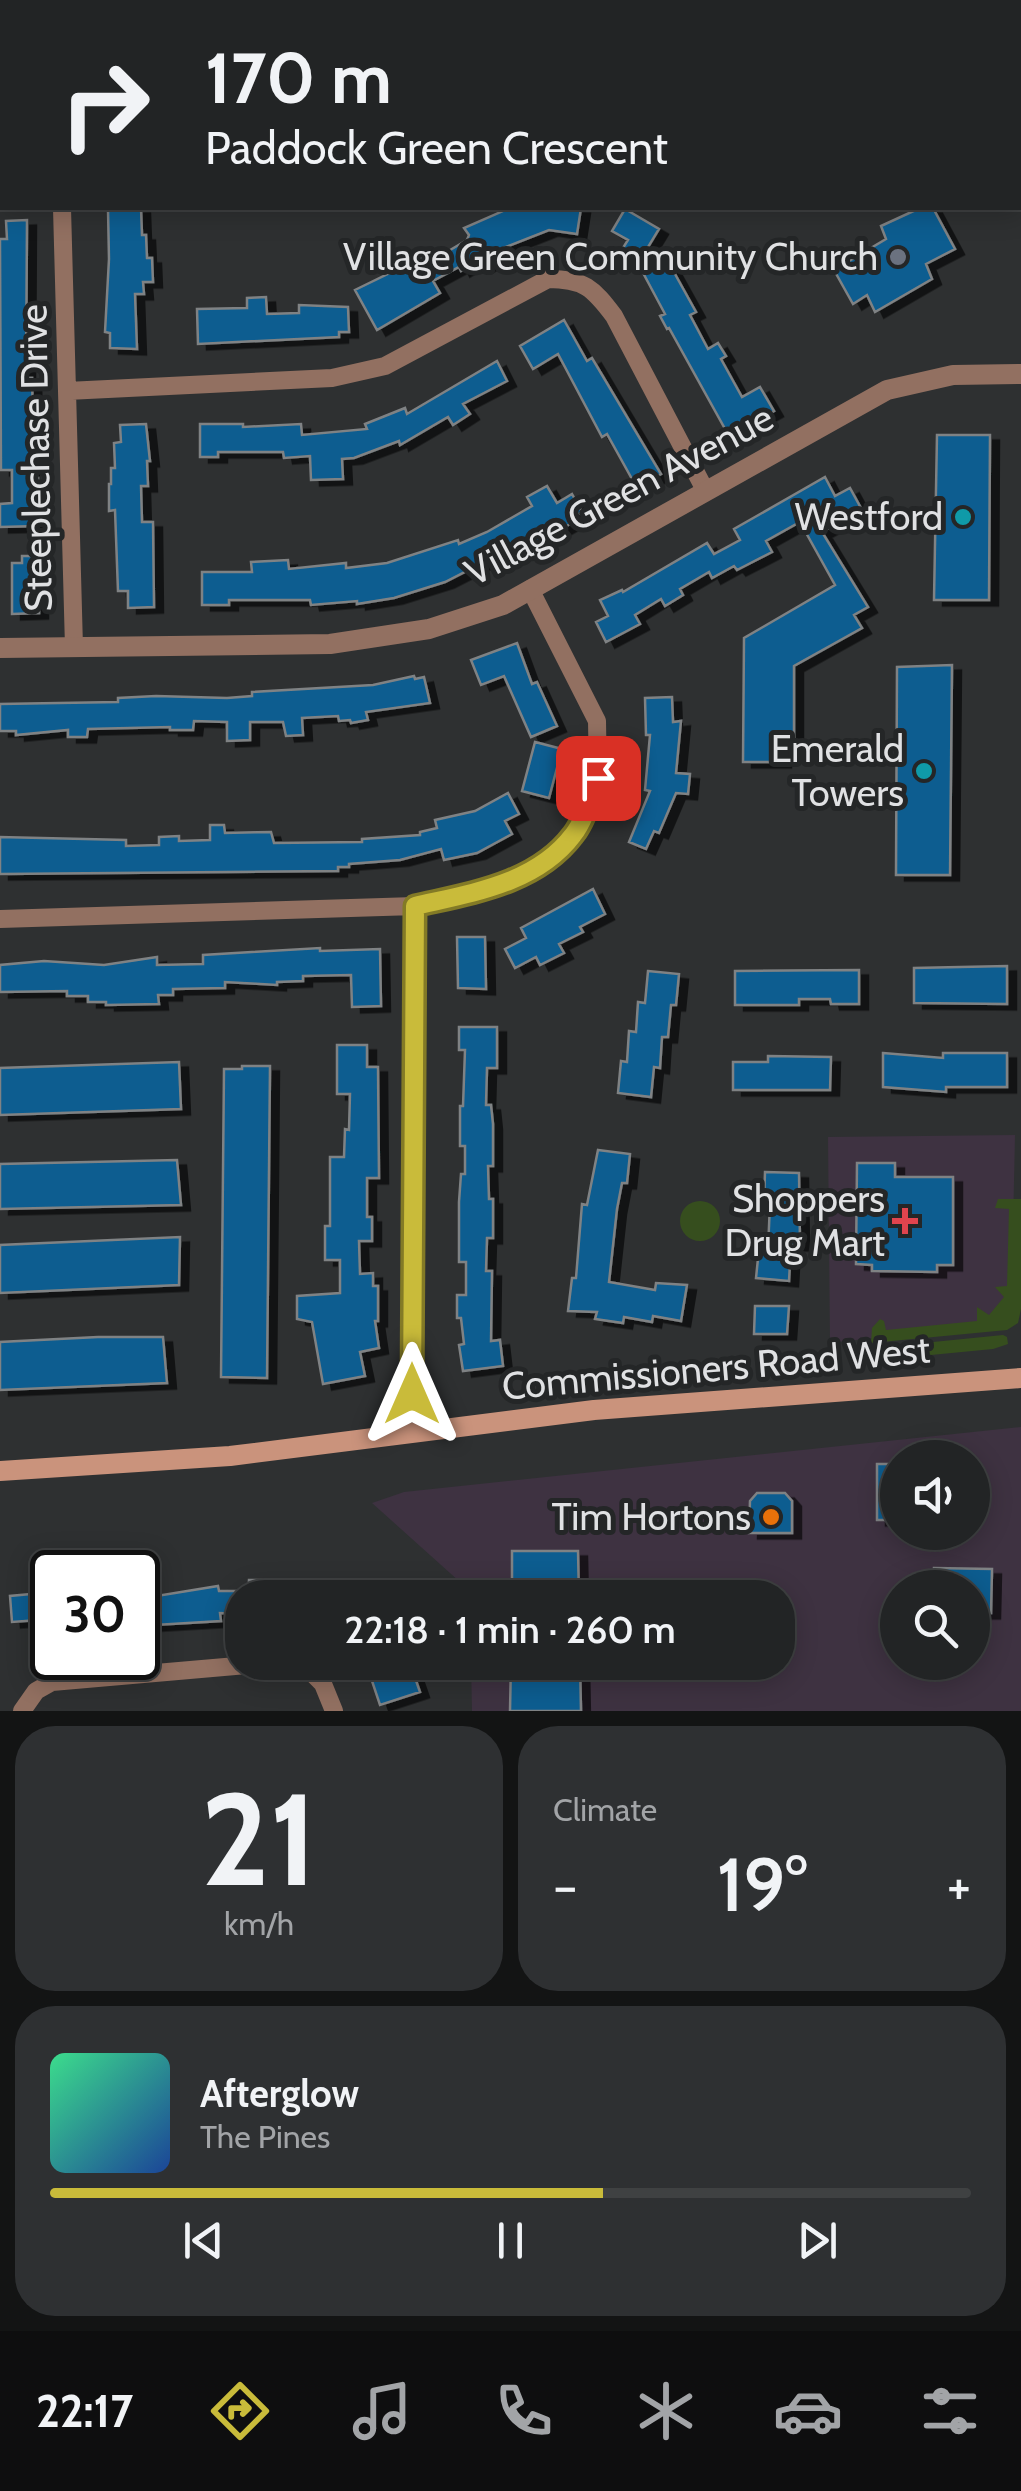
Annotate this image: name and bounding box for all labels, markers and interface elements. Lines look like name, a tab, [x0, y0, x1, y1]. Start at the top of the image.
text: 170 m	[205, 35, 392, 121]
icon: right	[40, 40, 170, 170]
text: Paddock Green Crescent	[205, 121, 668, 175]
place label: Village Green Community Church	[343, 233, 878, 280]
marker: Village Green Community Church	[887, 246, 909, 268]
street label: Steeplechase Drive	[9, 304, 62, 612]
street label: Village Green Avenue	[457, 394, 781, 596]
place label: Westford	[795, 493, 943, 540]
marker: Westford	[952, 506, 974, 528]
place label: Emerald Towers	[771, 725, 904, 816]
pin	[556, 736, 641, 821]
icon: arrive	[571, 751, 626, 806]
marker: Emerald Towers	[913, 760, 935, 782]
place label: Shoppers Drug Mart	[725, 1175, 885, 1266]
marker: Shoppers Drug Mart	[894, 1210, 916, 1232]
street label: Commissioners Road West	[500, 1325, 932, 1410]
position arrow	[360, 1342, 464, 1446]
map controls	[880, 1440, 990, 1680]
button: sound	[880, 1440, 990, 1550]
place label: Tim Hortons	[551, 1493, 751, 1540]
marker: Tim Hortons	[760, 1506, 782, 1528]
speed limit sign: 30	[30, 1550, 160, 1680]
button: search	[880, 1570, 990, 1680]
text: 22:18 · 1 min · 260 m	[344, 1606, 676, 1653]
text: 21	[201, 1760, 317, 1918]
text: Climate	[553, 1790, 657, 1829]
text: 19°	[717, 1839, 807, 1930]
text: −	[553, 1852, 577, 1919]
text: +	[947, 1852, 971, 1919]
text: km/h	[224, 1904, 294, 1943]
text: Afterglow	[200, 2070, 359, 2117]
text: The Pines	[200, 2117, 330, 2156]
icon: previous	[176, 2213, 231, 2268]
icon: pause	[483, 2213, 538, 2268]
icon: next	[790, 2213, 845, 2268]
icon: directions	[205, 2376, 275, 2446]
icon: music	[347, 2376, 417, 2446]
icon: phone	[489, 2376, 559, 2446]
icon: climate	[631, 2376, 701, 2446]
icon: car	[773, 2376, 843, 2446]
icon: filters	[915, 2376, 985, 2446]
text: 22:17	[36, 2384, 133, 2438]

